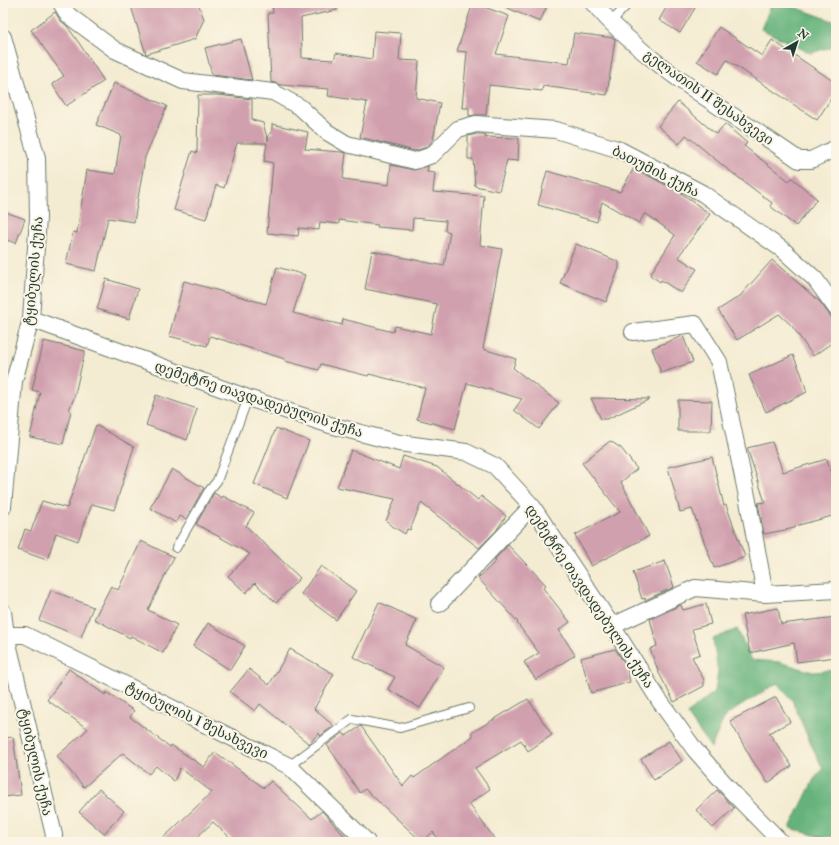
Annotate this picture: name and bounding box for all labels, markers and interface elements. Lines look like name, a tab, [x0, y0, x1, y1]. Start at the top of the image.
north arrow	[777, 22, 817, 62]
text: N	[794, 26, 812, 43]
street label: გელათის II შესახვევი	[640, 46, 777, 149]
street label: ბათუმის ქუჩა	[609, 142, 702, 201]
street label: ტყიბულის ქუჩა	[20, 216, 47, 327]
street label: დემეტრე თავდადებულის ქუჩა	[153, 358, 365, 441]
street label: დემეტრე თავდადებულის ქუჩა	[522, 501, 658, 691]
street label: ტყიბულის I შესახვევი	[122, 678, 271, 763]
street label: ტყიბულის ქუჩა	[15, 707, 56, 818]

